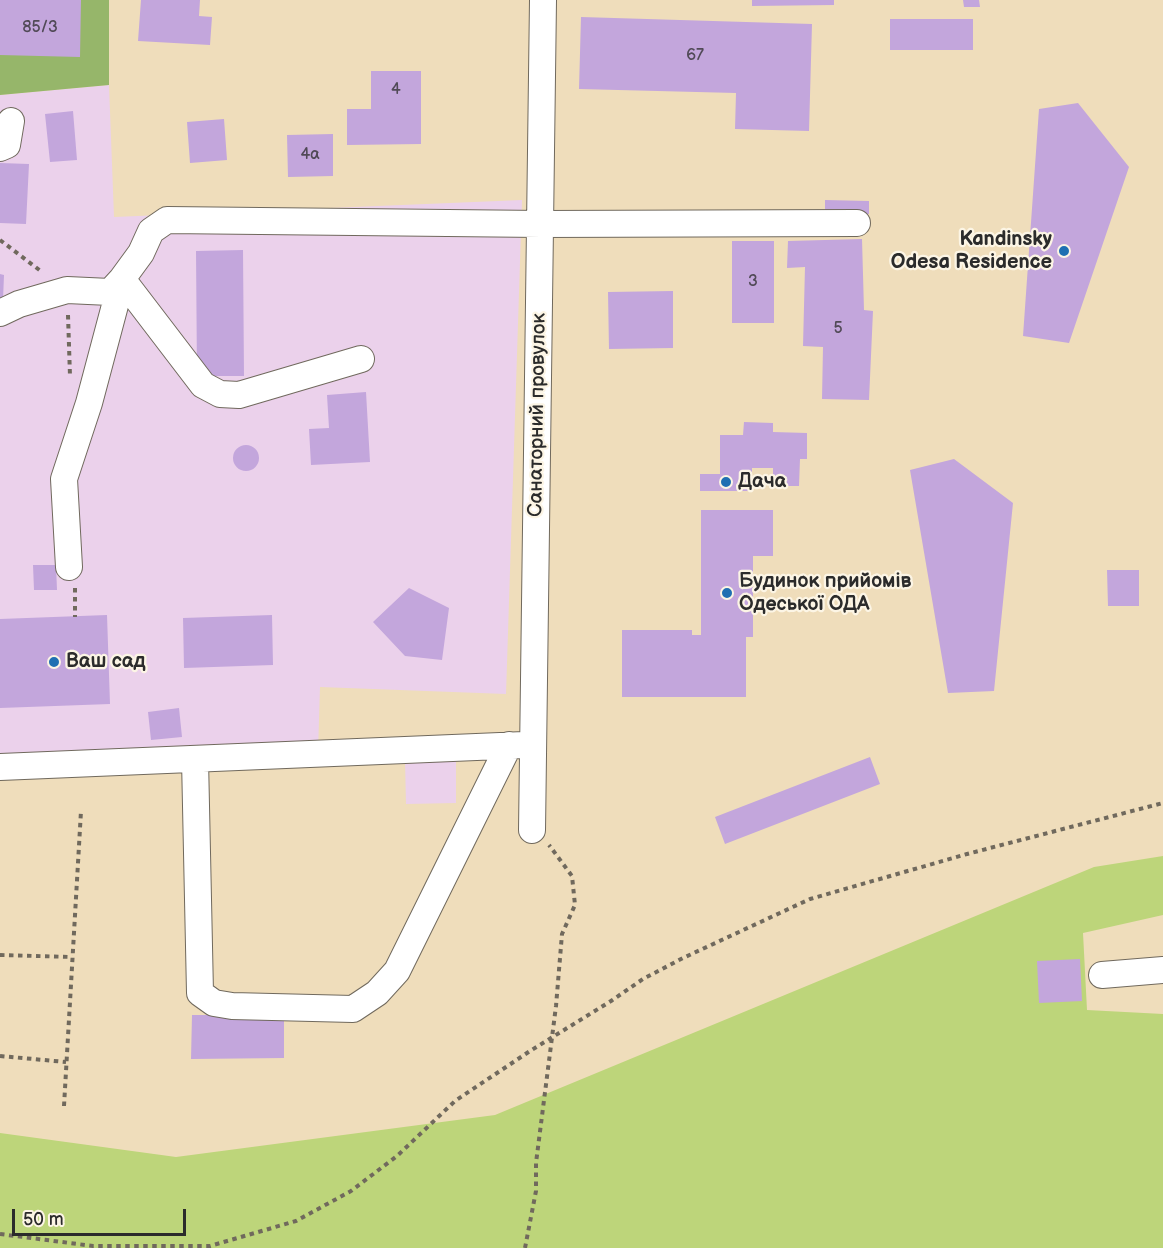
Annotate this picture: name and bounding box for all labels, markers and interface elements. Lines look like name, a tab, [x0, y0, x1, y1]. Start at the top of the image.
house number: 85/3	[22, 18, 58, 38]
house number: 67	[686, 46, 704, 66]
house number: 4	[391, 80, 401, 100]
house number: 4а	[300, 145, 320, 165]
place label: Kandinsky Odesa Residence	[891, 228, 1052, 275]
marker: Kandinsky Odesa Residence	[1057, 244, 1071, 258]
house number: 3	[748, 272, 758, 292]
street label: Санаторний провулок	[524, 313, 552, 517]
house number: 5	[833, 319, 843, 339]
place label: Дача	[738, 470, 786, 494]
marker: Дача	[719, 475, 733, 489]
place label: Будинок прийомів Одеської ОДА	[739, 570, 911, 617]
marker: Будинок прийомів Одеської ОДА	[720, 586, 734, 600]
place label: Ваш сад	[66, 650, 145, 674]
marker: Ваш сад	[47, 655, 61, 669]
scale bar	[15, 1197, 189, 1235]
text: 50 m	[23, 1209, 64, 1230]

